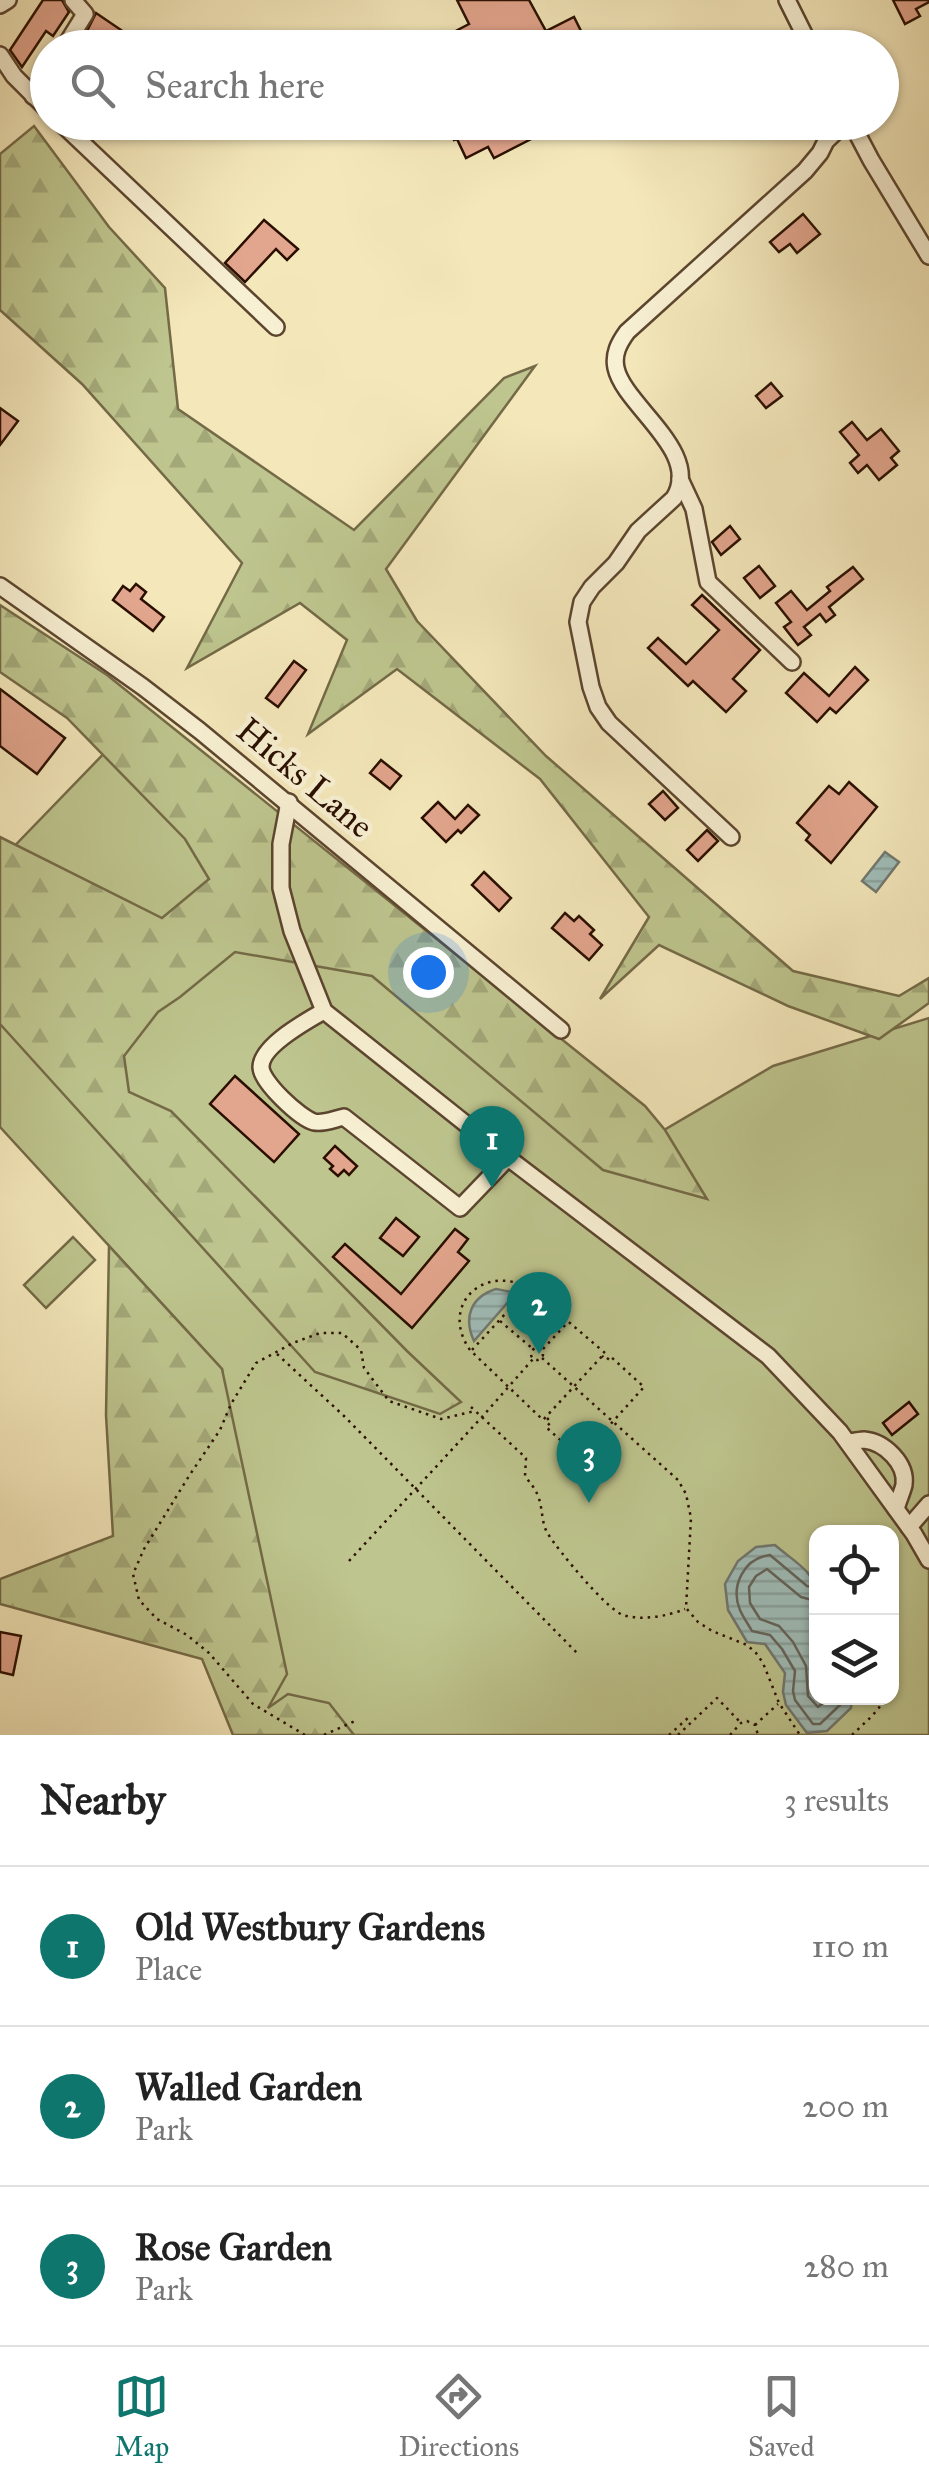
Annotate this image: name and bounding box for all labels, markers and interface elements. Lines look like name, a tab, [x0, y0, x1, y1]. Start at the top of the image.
search box	[30, 30, 899, 140]
icon: search	[65, 58, 120, 113]
text: Search here	[145, 62, 325, 108]
street label: Hicks Lane	[228, 708, 382, 848]
your location	[403, 947, 454, 998]
pin: 1	[460, 1106, 524, 1188]
pin: 2	[506, 1272, 572, 1354]
pin: 3	[556, 1420, 622, 1503]
map controls	[809, 1525, 899, 1705]
button: locate	[809, 1525, 899, 1615]
button: layers	[809, 1615, 899, 1705]
text: Nearby	[40, 1774, 165, 1826]
text: 3 results	[784, 1781, 889, 1820]
text: Old Westbury Gardens	[135, 1904, 485, 1950]
text: 1	[66, 1927, 79, 1966]
text: 110 m	[811, 1927, 889, 1966]
text: Place	[135, 1950, 202, 1989]
text: Walled Garden	[135, 2064, 362, 2110]
text: 2	[65, 2087, 80, 2126]
text: 200 m	[802, 2087, 889, 2126]
text: Park	[135, 2110, 193, 2149]
text: Rose Garden	[135, 2224, 332, 2270]
text: 3	[66, 2247, 79, 2286]
text: 280 m	[804, 2247, 889, 2286]
text: Park	[135, 2270, 193, 2309]
tab: Map	[114, 2369, 169, 2464]
tab: Directions	[398, 2369, 519, 2464]
tab: Saved	[748, 2369, 815, 2464]

